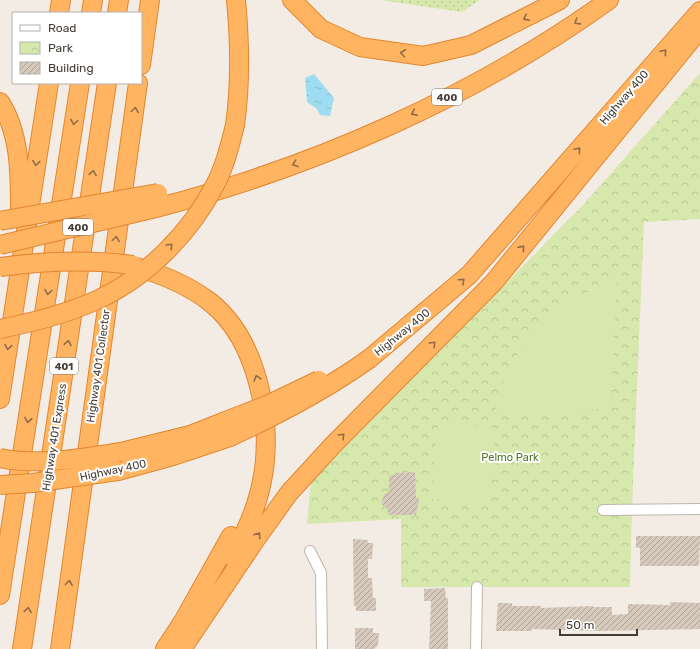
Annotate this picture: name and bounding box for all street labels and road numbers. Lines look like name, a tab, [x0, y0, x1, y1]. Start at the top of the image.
street label: Highway 400	[597, 68, 651, 127]
road number: 400	[432, 89, 462, 105]
road number: 400	[63, 219, 93, 235]
street label: Highway 400	[372, 306, 433, 359]
street label: Highway 401 Collector	[84, 308, 113, 423]
road number: 401	[50, 358, 78, 374]
street label: Highway 401 Express	[40, 382, 69, 492]
street label: Highway 400	[79, 457, 148, 484]

